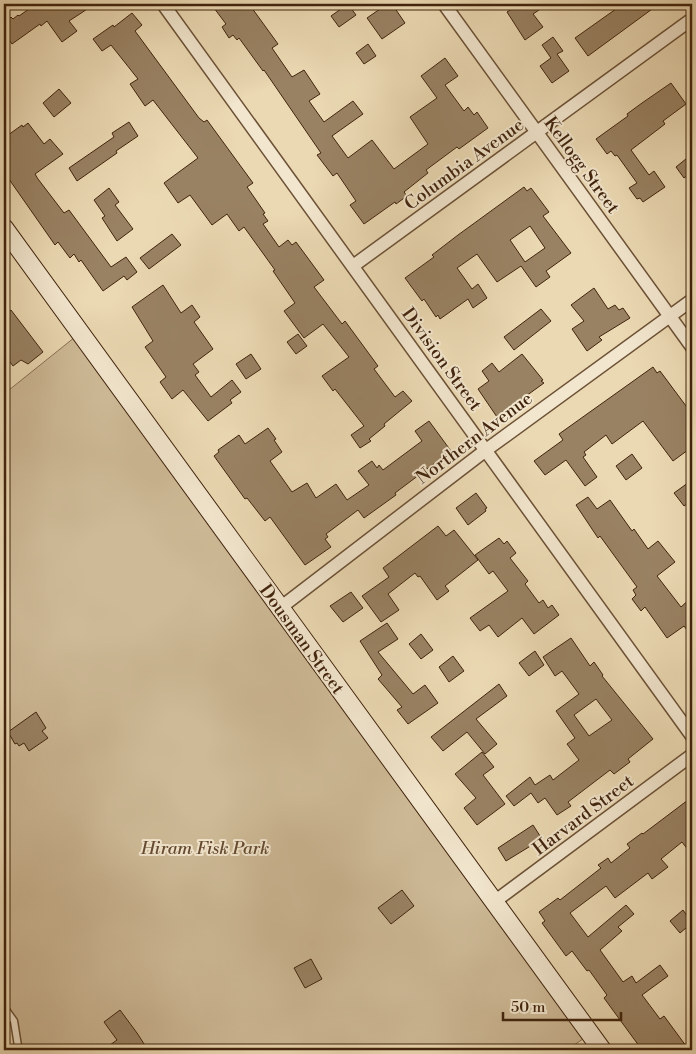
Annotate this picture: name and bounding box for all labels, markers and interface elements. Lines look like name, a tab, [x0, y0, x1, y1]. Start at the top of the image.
street label: Kellogg Street	[539, 112, 625, 219]
street label: Columbia Avenue	[400, 113, 529, 215]
street label: Division Street	[396, 303, 487, 416]
street label: Northern Avenue	[412, 387, 537, 490]
street label: Dousman Street	[254, 580, 350, 699]
street label: Harvard Street	[528, 770, 639, 861]
park label: Hiram Fisk Park	[140, 837, 269, 860]
scale bar	[503, 989, 621, 1021]
text: 50 m	[511, 998, 545, 1017]

